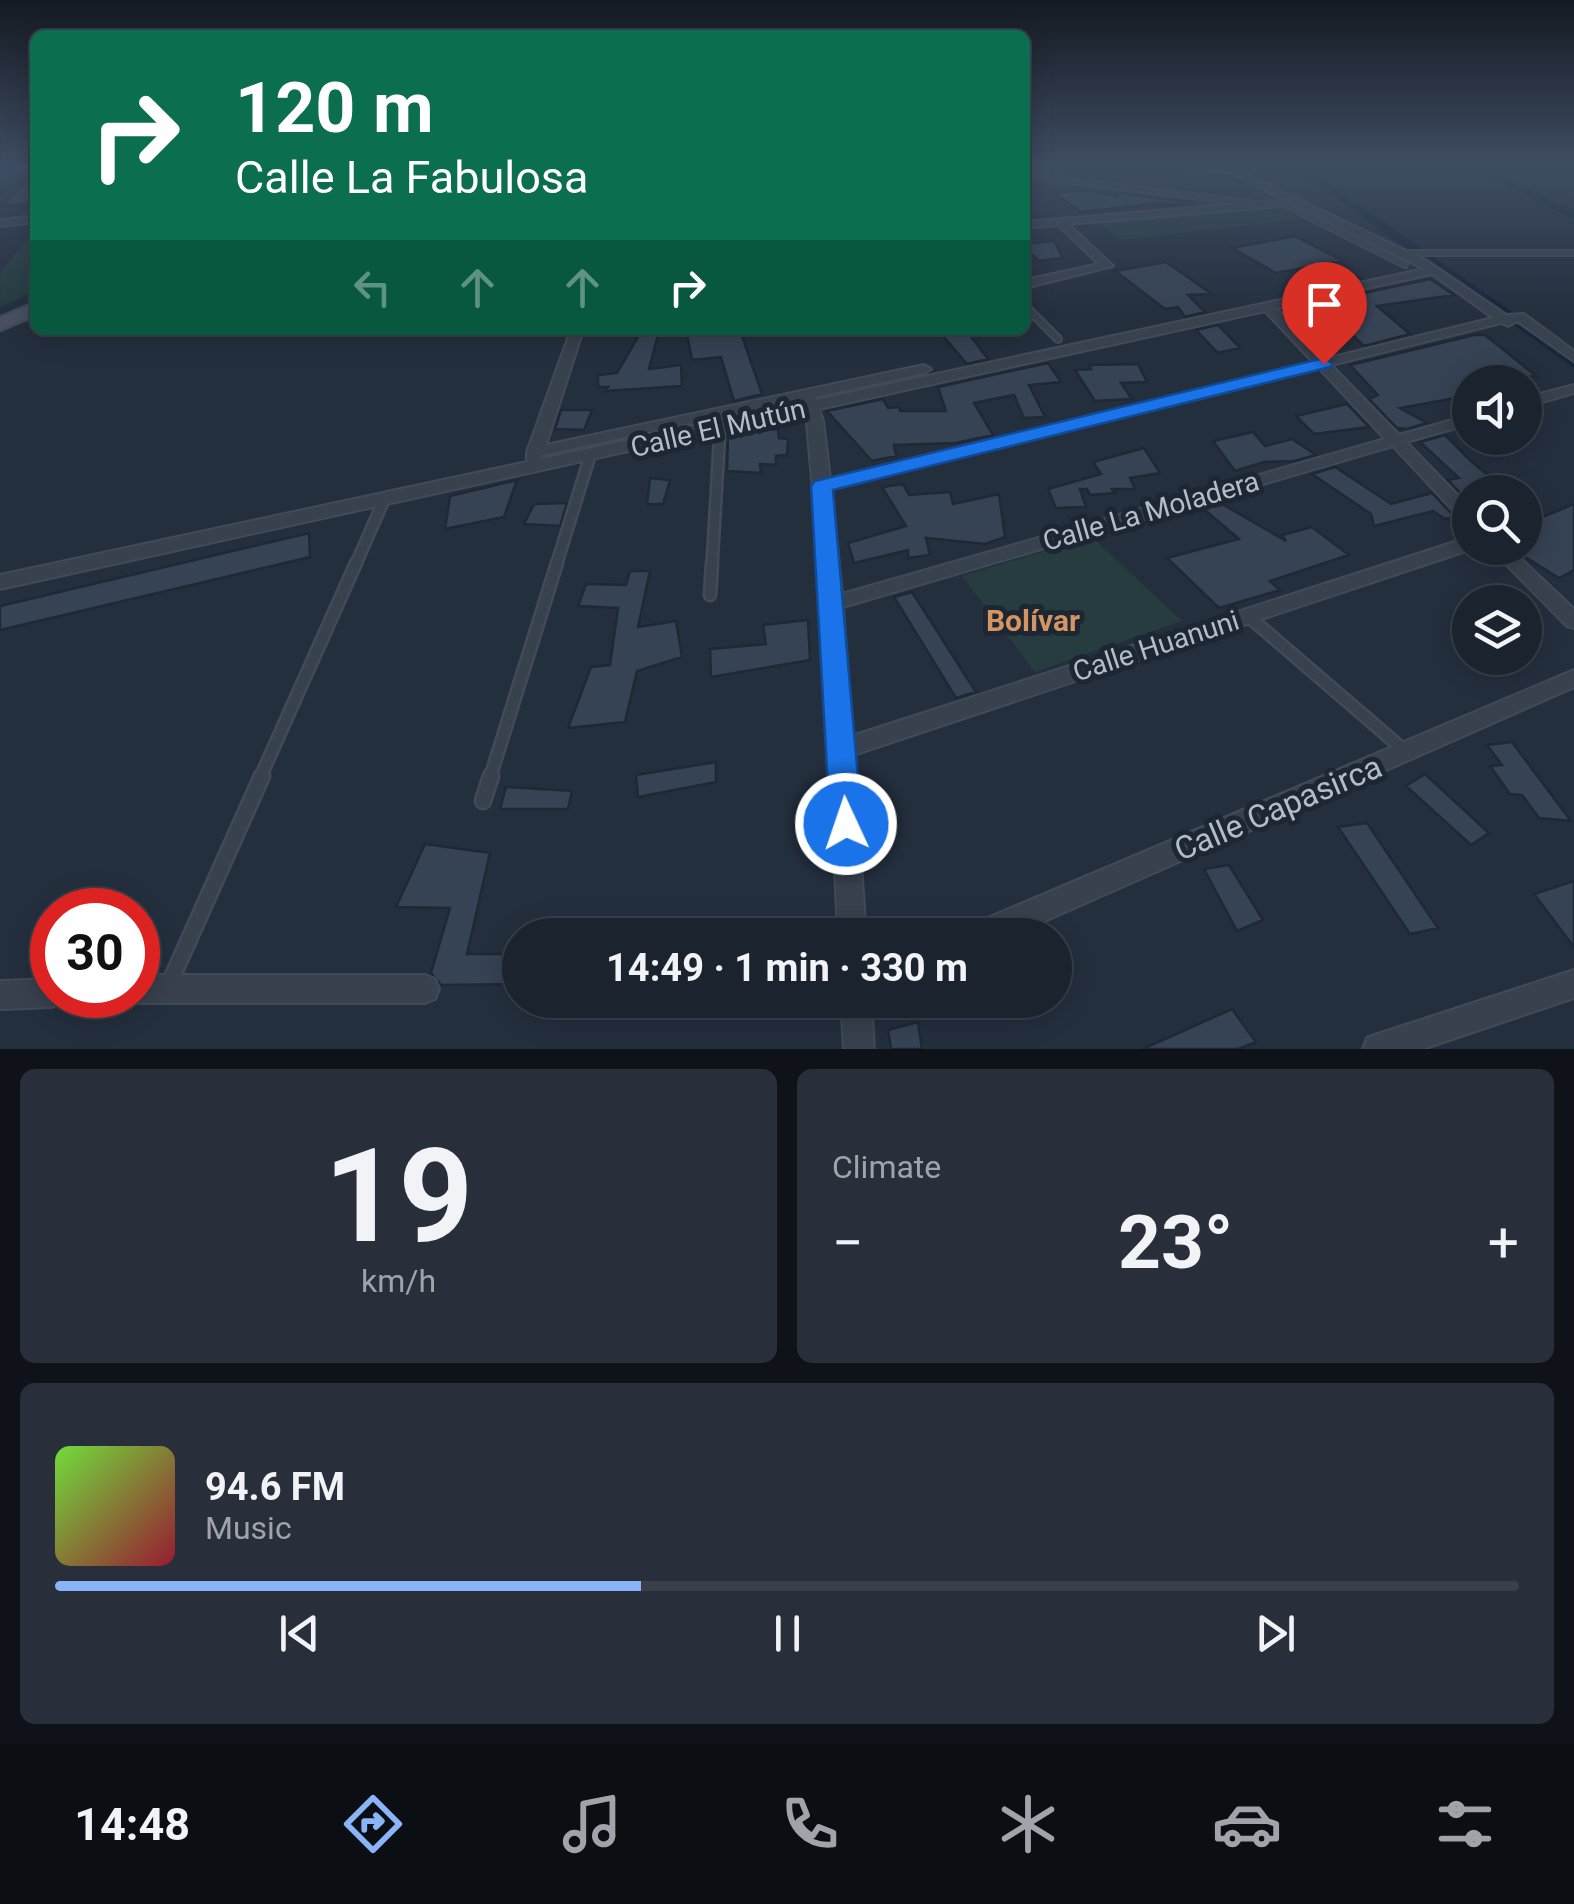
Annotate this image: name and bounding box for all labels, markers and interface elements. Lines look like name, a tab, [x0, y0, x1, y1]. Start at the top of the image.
text: 120 m	[235, 67, 434, 149]
icon: right	[70, 70, 200, 200]
text: Calle La Fabulosa	[235, 151, 589, 204]
icon: left	[345, 260, 400, 315]
icon: ahead	[450, 260, 505, 315]
icon: ahead	[555, 260, 610, 315]
icon: right	[660, 260, 715, 315]
pin	[1282, 262, 1367, 365]
icon: arrive	[1297, 277, 1352, 332]
map controls	[1452, 365, 1542, 675]
button: sound	[1452, 365, 1542, 455]
street label: Calle El Mutún	[627, 392, 809, 464]
street label: Calle La Moladera	[1039, 464, 1263, 558]
button: search	[1452, 475, 1542, 565]
button: layers	[1452, 585, 1542, 675]
district label: Bolívar	[986, 603, 1080, 638]
street label: Calle Huanuni	[1069, 604, 1243, 688]
street label: Calle Capasirca	[1169, 747, 1387, 869]
position arrow	[794, 772, 898, 876]
speed limit sign: 30	[30, 888, 160, 1018]
text: 14:49 · 1 min · 330 m	[606, 946, 968, 990]
text: 19	[324, 1120, 473, 1273]
text: Climate	[832, 1148, 941, 1186]
text: 23°	[1118, 1198, 1233, 1286]
text: −	[832, 1211, 863, 1275]
text: +	[1488, 1211, 1519, 1275]
text: km/h	[361, 1262, 436, 1300]
text: 94.6 FM	[205, 1465, 345, 1509]
text: Music	[205, 1509, 292, 1547]
icon: previous	[272, 1606, 327, 1661]
icon: pause	[760, 1606, 815, 1661]
icon: next	[1248, 1606, 1303, 1661]
icon: directions	[338, 1789, 408, 1859]
icon: music	[557, 1789, 627, 1859]
icon: phone	[775, 1789, 845, 1859]
icon: climate	[993, 1789, 1063, 1859]
icon: car	[1212, 1789, 1282, 1859]
icon: filters	[1430, 1789, 1500, 1859]
text: 14:48	[74, 1798, 190, 1851]

